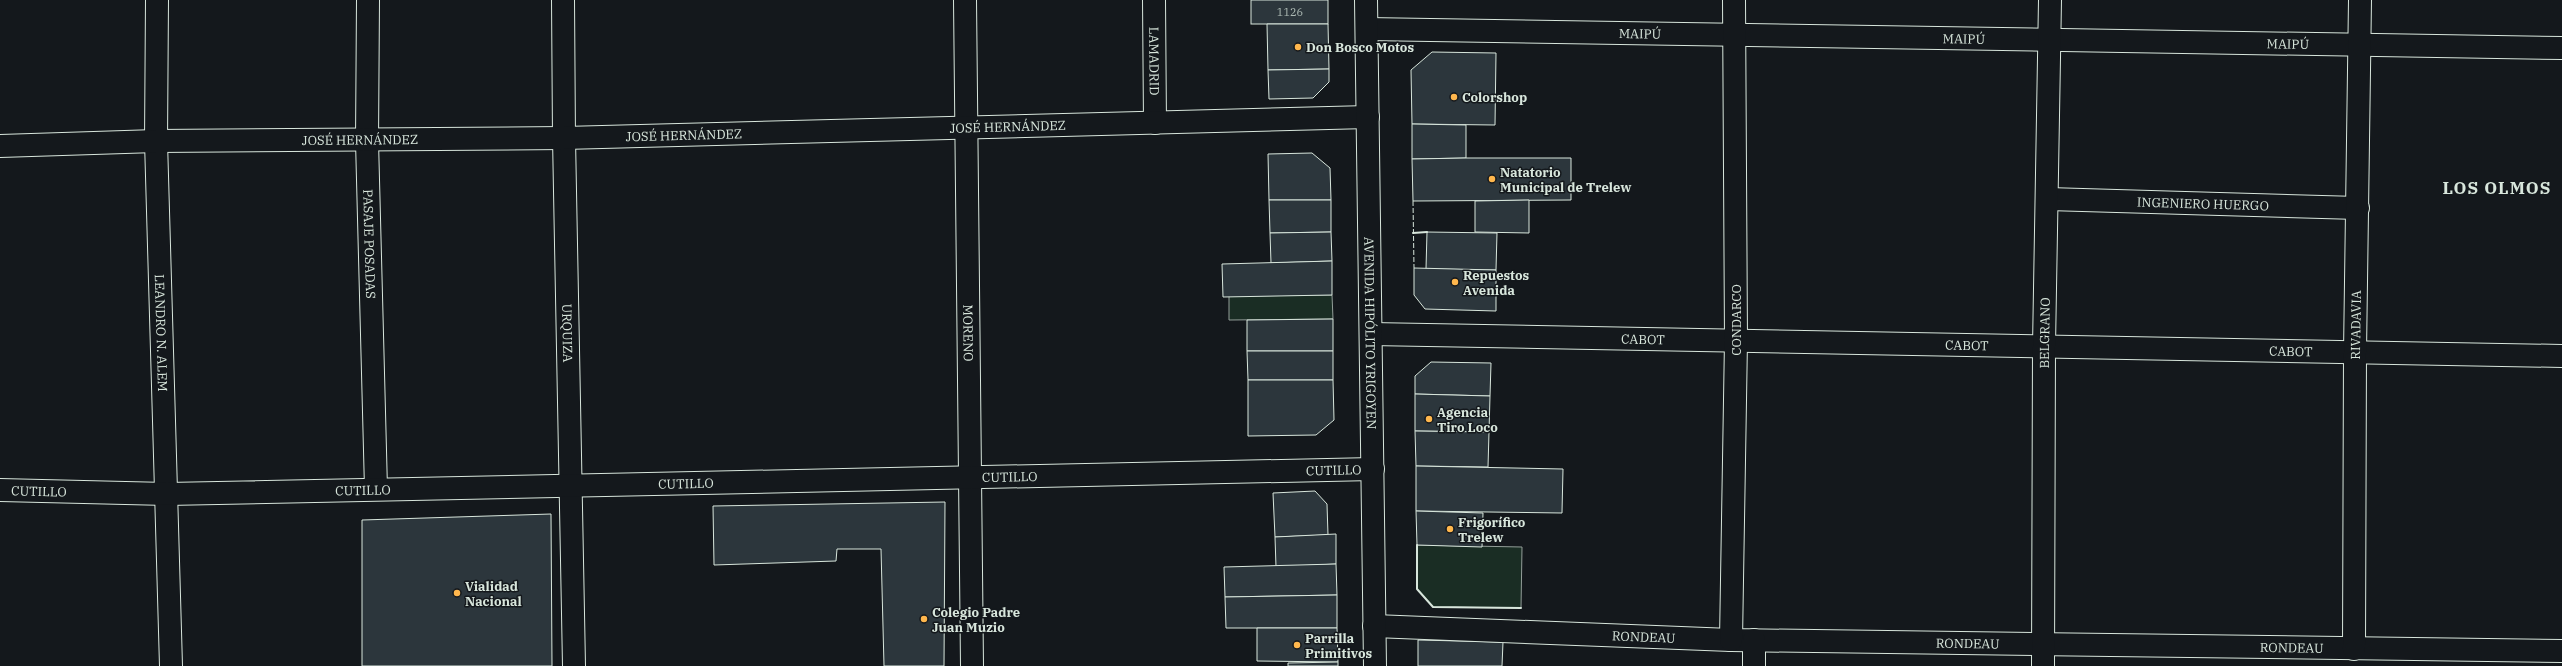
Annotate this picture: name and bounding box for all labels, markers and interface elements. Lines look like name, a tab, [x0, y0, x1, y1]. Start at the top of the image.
house number: 1126	[1277, 5, 1303, 19]
street label: MAIPÚ	[1619, 25, 1661, 42]
street label: LAMADRID	[1146, 27, 1163, 95]
street label: MAIPÚ	[1943, 30, 1985, 47]
street label: MAIPÚ	[2267, 35, 2309, 52]
place label: Don Bosco Motos	[1306, 39, 1414, 56]
marker: Don Bosco Motos	[1293, 42, 1303, 52]
place label: Colorshop	[1462, 89, 1527, 106]
marker: Colorshop	[1449, 92, 1459, 102]
street label: JOSÉ HERNÁNDEZ	[949, 116, 1066, 136]
street label: JOSÉ HERNÁNDEZ	[625, 125, 742, 145]
street label: JOSÉ HERNÁNDEZ	[302, 131, 418, 148]
place label: Natatorio Municipal de Trelew	[1500, 164, 1632, 196]
marker: Natatorio Municipal de Trelew	[1487, 174, 1497, 184]
district label: LOS OLMOS	[2443, 177, 2551, 199]
street label: PASAJE POSADAS	[360, 189, 380, 299]
street label: INGENIERO HUERGO	[2137, 193, 2269, 214]
street label: AVENIDA HIPÓLITO YRIGOYEN	[1361, 237, 1380, 429]
place label: Repuestos Avenida	[1463, 267, 1530, 299]
street label: LEANDRO N. ALEM	[151, 274, 172, 392]
marker: Repuestos Avenida	[1450, 277, 1460, 287]
street label: CONDARCO	[1728, 284, 1745, 356]
street label: RIVADAVIA	[2346, 290, 2364, 360]
street label: BELGRANO	[2035, 297, 2053, 369]
street label: URQUIZA	[559, 303, 577, 363]
street label: MORENO	[960, 304, 977, 362]
street label: CABOT	[1621, 330, 1665, 348]
street label: CABOT	[1945, 336, 1989, 354]
street label: CABOT	[2269, 342, 2313, 360]
place label: Agencia Tiro Loco	[1437, 404, 1498, 436]
marker: Agencia Tiro Loco	[1424, 414, 1434, 424]
street label: CUTILLO	[1306, 461, 1362, 479]
street label: CUTILLO	[982, 467, 1038, 486]
street label: CUTILLO	[658, 474, 714, 492]
street label: CUTILLO	[335, 481, 391, 499]
street label: CUTILLO	[11, 482, 67, 500]
place label: Frigorífico Trelew	[1458, 514, 1526, 546]
marker: Frigorífico Trelew	[1445, 524, 1455, 534]
place label: Vialidad Nacional	[465, 578, 522, 610]
marker: Vialidad Nacional	[452, 588, 462, 598]
place label: Colegio Padre Juan Muzio	[932, 604, 1020, 636]
marker: Colegio Padre Juan Muzio	[919, 614, 929, 624]
street label: RONDEAU	[1612, 627, 1676, 646]
place label: Parrilla Primitivos	[1305, 630, 1373, 662]
street label: RONDEAU	[1936, 634, 2000, 652]
street label: RONDEAU	[2260, 639, 2324, 656]
marker: Parrilla Primitivos	[1292, 640, 1302, 650]

